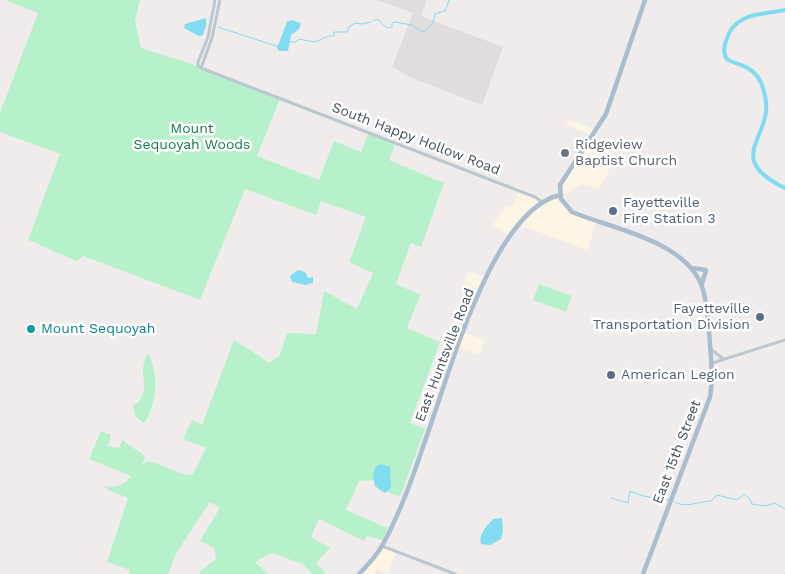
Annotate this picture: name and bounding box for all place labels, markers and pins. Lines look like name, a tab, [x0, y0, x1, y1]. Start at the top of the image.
place label: Ridgeview Baptist Church	[575, 137, 677, 170]
marker: Ridgeview Baptist Church	[559, 147, 571, 159]
place label: Fayetteville Fire Station 3	[623, 195, 716, 228]
marker: Fayetteville Fire Station 3	[607, 205, 619, 217]
place label: Fayetteville Transportation Division	[593, 301, 750, 334]
marker: Fayetteville Transportation Division	[754, 311, 766, 323]
place label: Mount Sequoyah	[41, 321, 155, 337]
marker: Mount Sequoyah	[25, 323, 37, 335]
place label: American Legion	[621, 367, 735, 383]
marker: American Legion	[605, 369, 617, 381]

